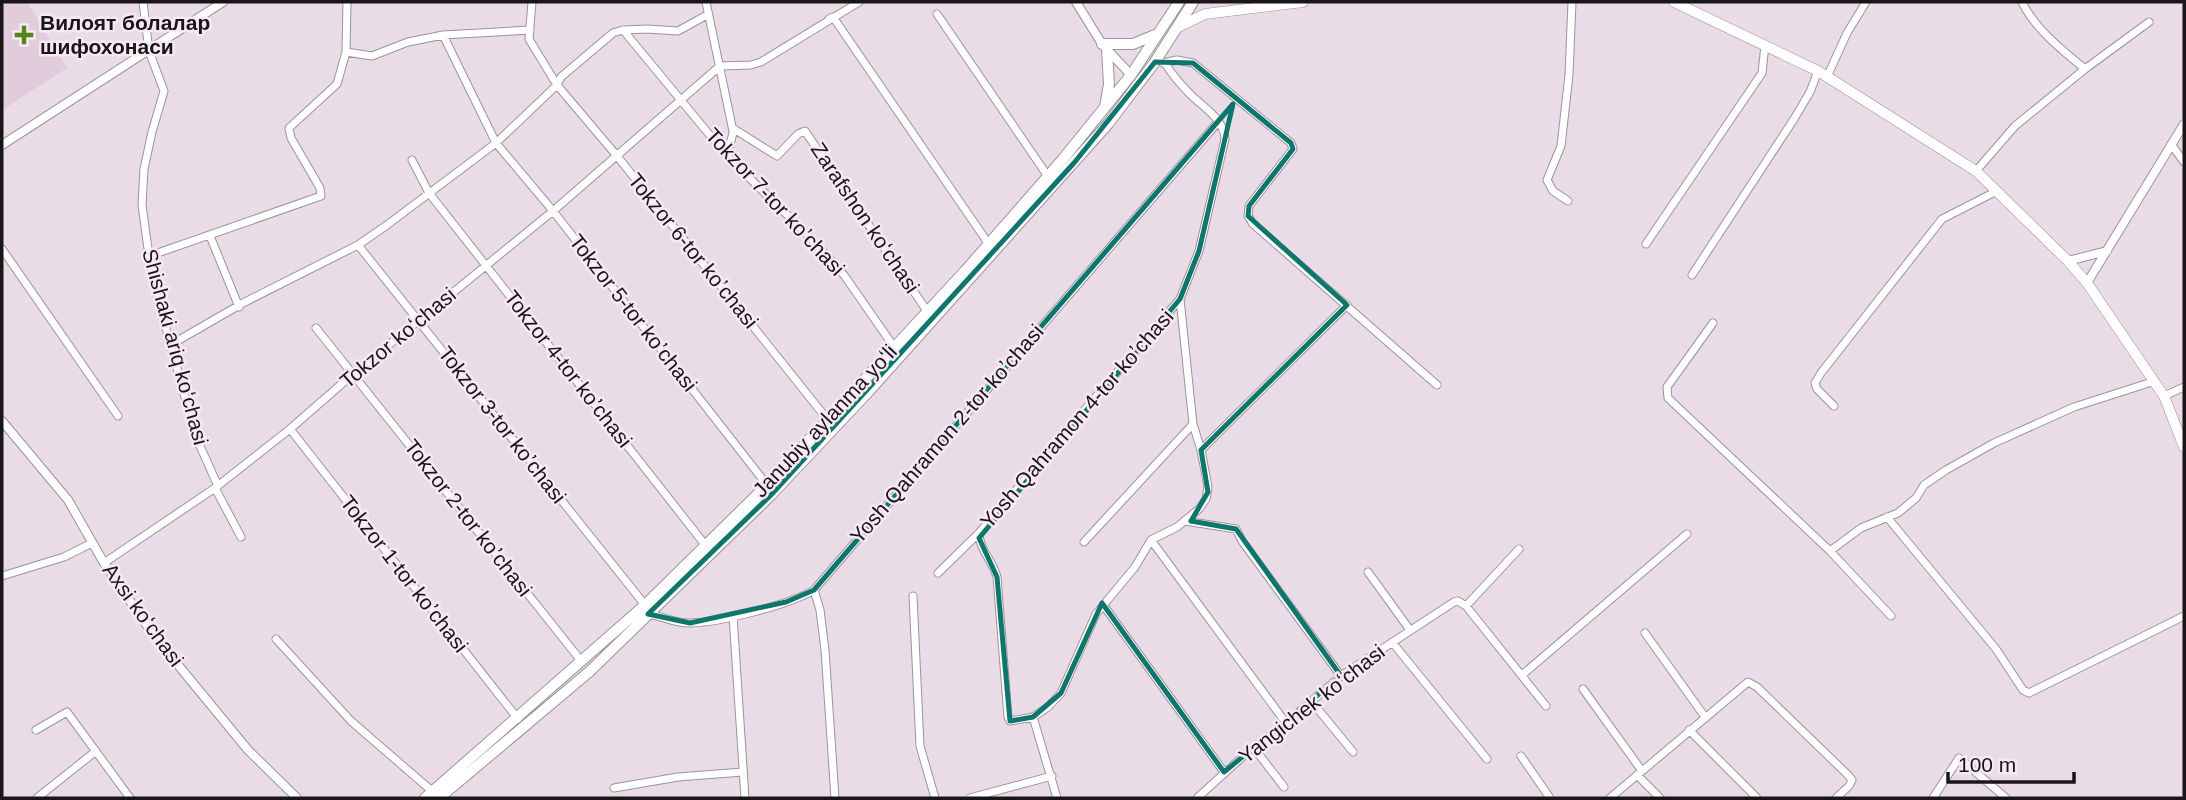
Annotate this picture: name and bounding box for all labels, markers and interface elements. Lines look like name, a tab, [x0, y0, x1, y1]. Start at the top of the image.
place label: Вилоят болалар шифохонаси	[40, 11, 210, 58]
marker: Вилоят болалар шифохонаси	[14, 25, 34, 45]
street label: Tokzor 7-tor koʼchasi	[701, 123, 849, 280]
street label: Zarafshon koʻchasi	[807, 138, 924, 297]
street label: Tokzor 6-tor koʼchasi	[624, 169, 763, 333]
street label: Tokzor 5-tor koʼchasi	[565, 230, 702, 396]
street label: Shishaki ariq koʻchasi	[138, 246, 213, 447]
street label: Tokzor koʻchasi	[335, 283, 460, 393]
street label: Tokzor 4-tor koʼchasi	[500, 286, 637, 452]
street label: Yosh Qahramon 4-tor koʼchasi	[976, 305, 1178, 533]
street label: Yosh Qahramon 2-tor koʼchasi	[846, 320, 1048, 548]
street label: Janubiy aylanma yoʻli	[748, 340, 901, 501]
street label: Tokzor 3-tor koʼchasi	[434, 342, 571, 508]
street label: Tokzor 2-tor koʼchasi	[400, 435, 537, 601]
street label: Tokzor 1-tor koʼchasi	[336, 491, 473, 657]
street label: Axsi koʻchasi	[98, 559, 188, 671]
street label: Yangichek koʻchasi	[1234, 640, 1389, 768]
scale bar	[1948, 740, 2074, 784]
text: 100 m	[1958, 753, 2016, 776]

